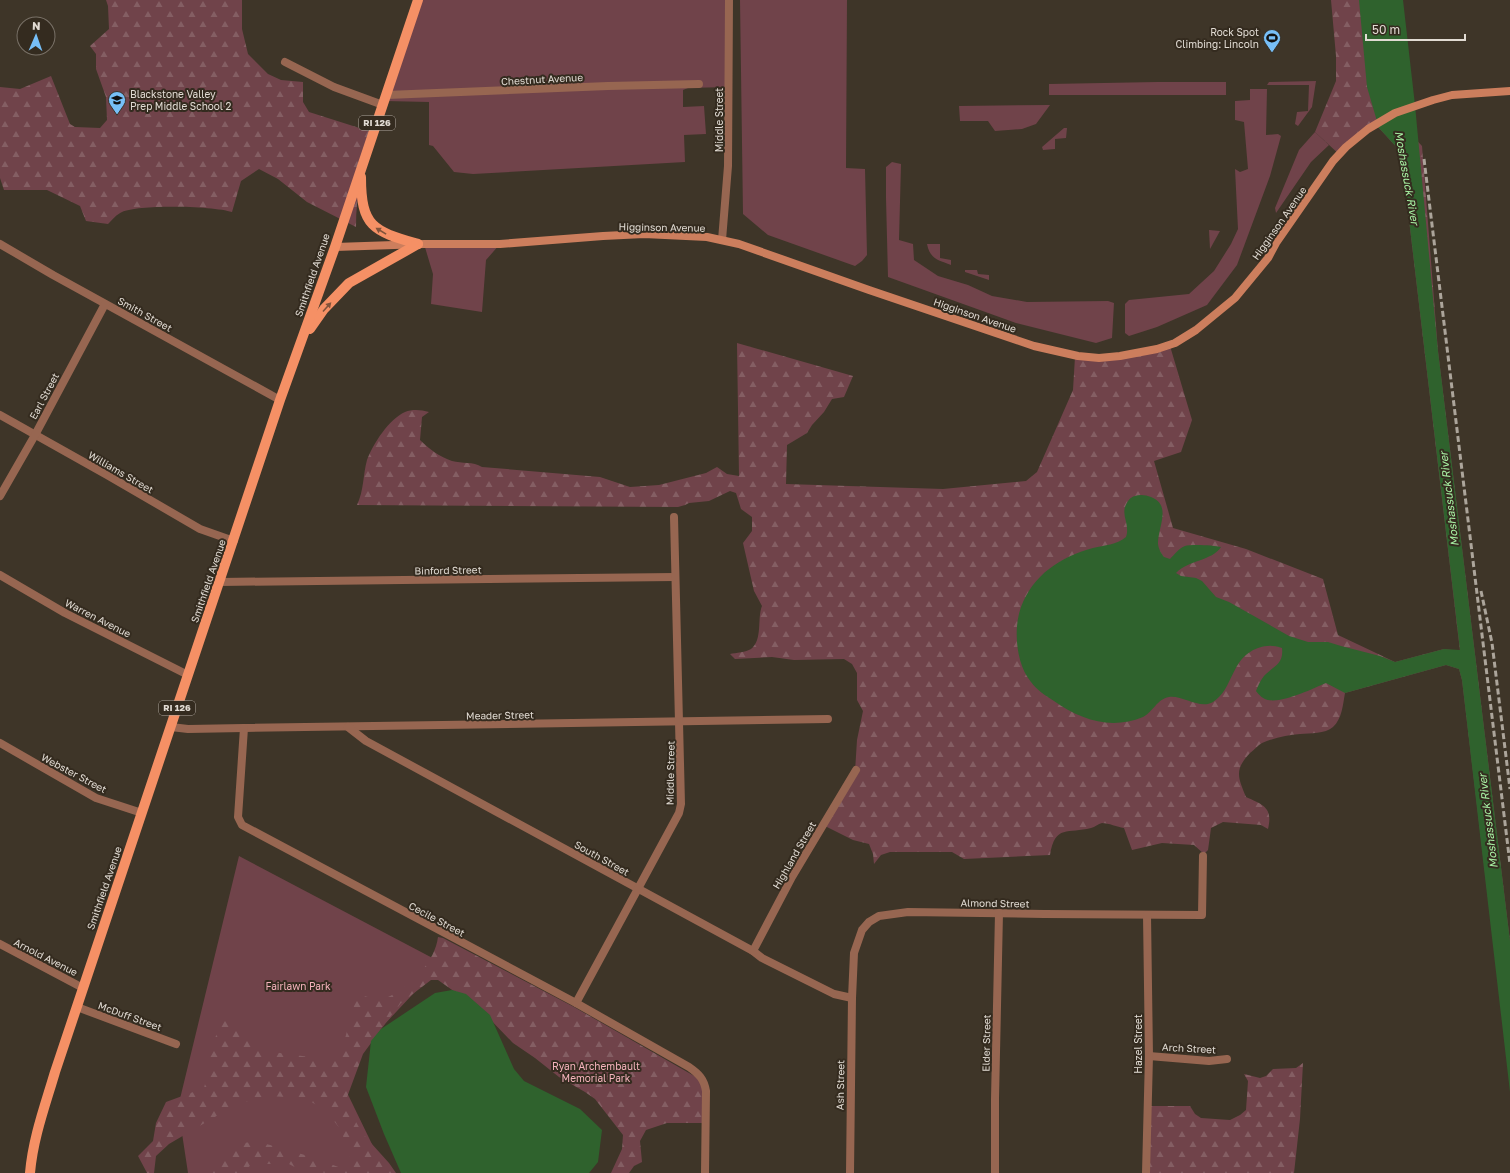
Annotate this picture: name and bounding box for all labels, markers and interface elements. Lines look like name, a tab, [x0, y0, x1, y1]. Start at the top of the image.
north arrow	[16, 16, 56, 56]
scale bar	[1366, 16, 1465, 42]
text: N	[32, 19, 41, 32]
text: 50 m	[1372, 22, 1400, 37]
place label: Rock Spot Climbing: Lincoln	[1176, 26, 1259, 50]
sports icon: Rock Spot Climbing: Lincoln	[1262, 28, 1282, 53]
street label: Chestnut Avenue	[501, 71, 583, 87]
place label: Blackstone Valley Prep Middle School 2	[130, 88, 231, 112]
street label: Middle Street	[713, 88, 725, 152]
school or university icon: Blackstone Valley Prep Middle School 2	[107, 90, 127, 115]
road number: RI 126	[359, 116, 395, 130]
water label: Moshassuck River	[1393, 130, 1422, 228]
street label: Higginson Avenue	[1249, 184, 1309, 262]
street label: Higginson Avenue	[619, 220, 706, 234]
one-way arrow	[375, 227, 387, 234]
street label: Smithfield Avenue	[292, 232, 332, 318]
street label: Smith Street	[116, 294, 174, 334]
street label: Higginson Avenue	[932, 295, 1018, 335]
one-way arrow	[322, 301, 331, 312]
street label: Earl Street	[27, 371, 61, 421]
street label: Williams Street	[86, 448, 156, 496]
water label: Moshassuck River	[1436, 449, 1461, 547]
street label: Smithfield Avenue	[188, 538, 228, 624]
street label: Binford Street	[414, 563, 482, 577]
street label: Warren Avenue	[63, 596, 133, 640]
road number: RI 126	[159, 701, 195, 715]
street label: Meader Street	[466, 708, 534, 722]
street label: Middle Street	[663, 741, 677, 805]
street label: Webster Street	[39, 751, 109, 795]
water label: Moshassuck River	[1475, 771, 1500, 869]
street label: Highland Street	[770, 819, 818, 891]
street label: South Street	[573, 838, 631, 878]
street label: Smithfield Avenue	[84, 845, 124, 931]
street label: Almond Street	[960, 896, 1030, 910]
street label: Cecile Street	[407, 899, 467, 939]
street label: Arnold Avenue	[12, 936, 80, 978]
park label: Fairlawn Park	[265, 980, 331, 992]
street label: McDuff Street	[97, 999, 163, 1033]
street label: Elder Street	[980, 1014, 992, 1072]
street label: Hazel Street	[1132, 1014, 1144, 1074]
street label: Arch Street	[1162, 1041, 1216, 1055]
park label: Ryan Archembault Memorial Park	[552, 1060, 640, 1084]
street label: Ash Street	[834, 1060, 846, 1110]

